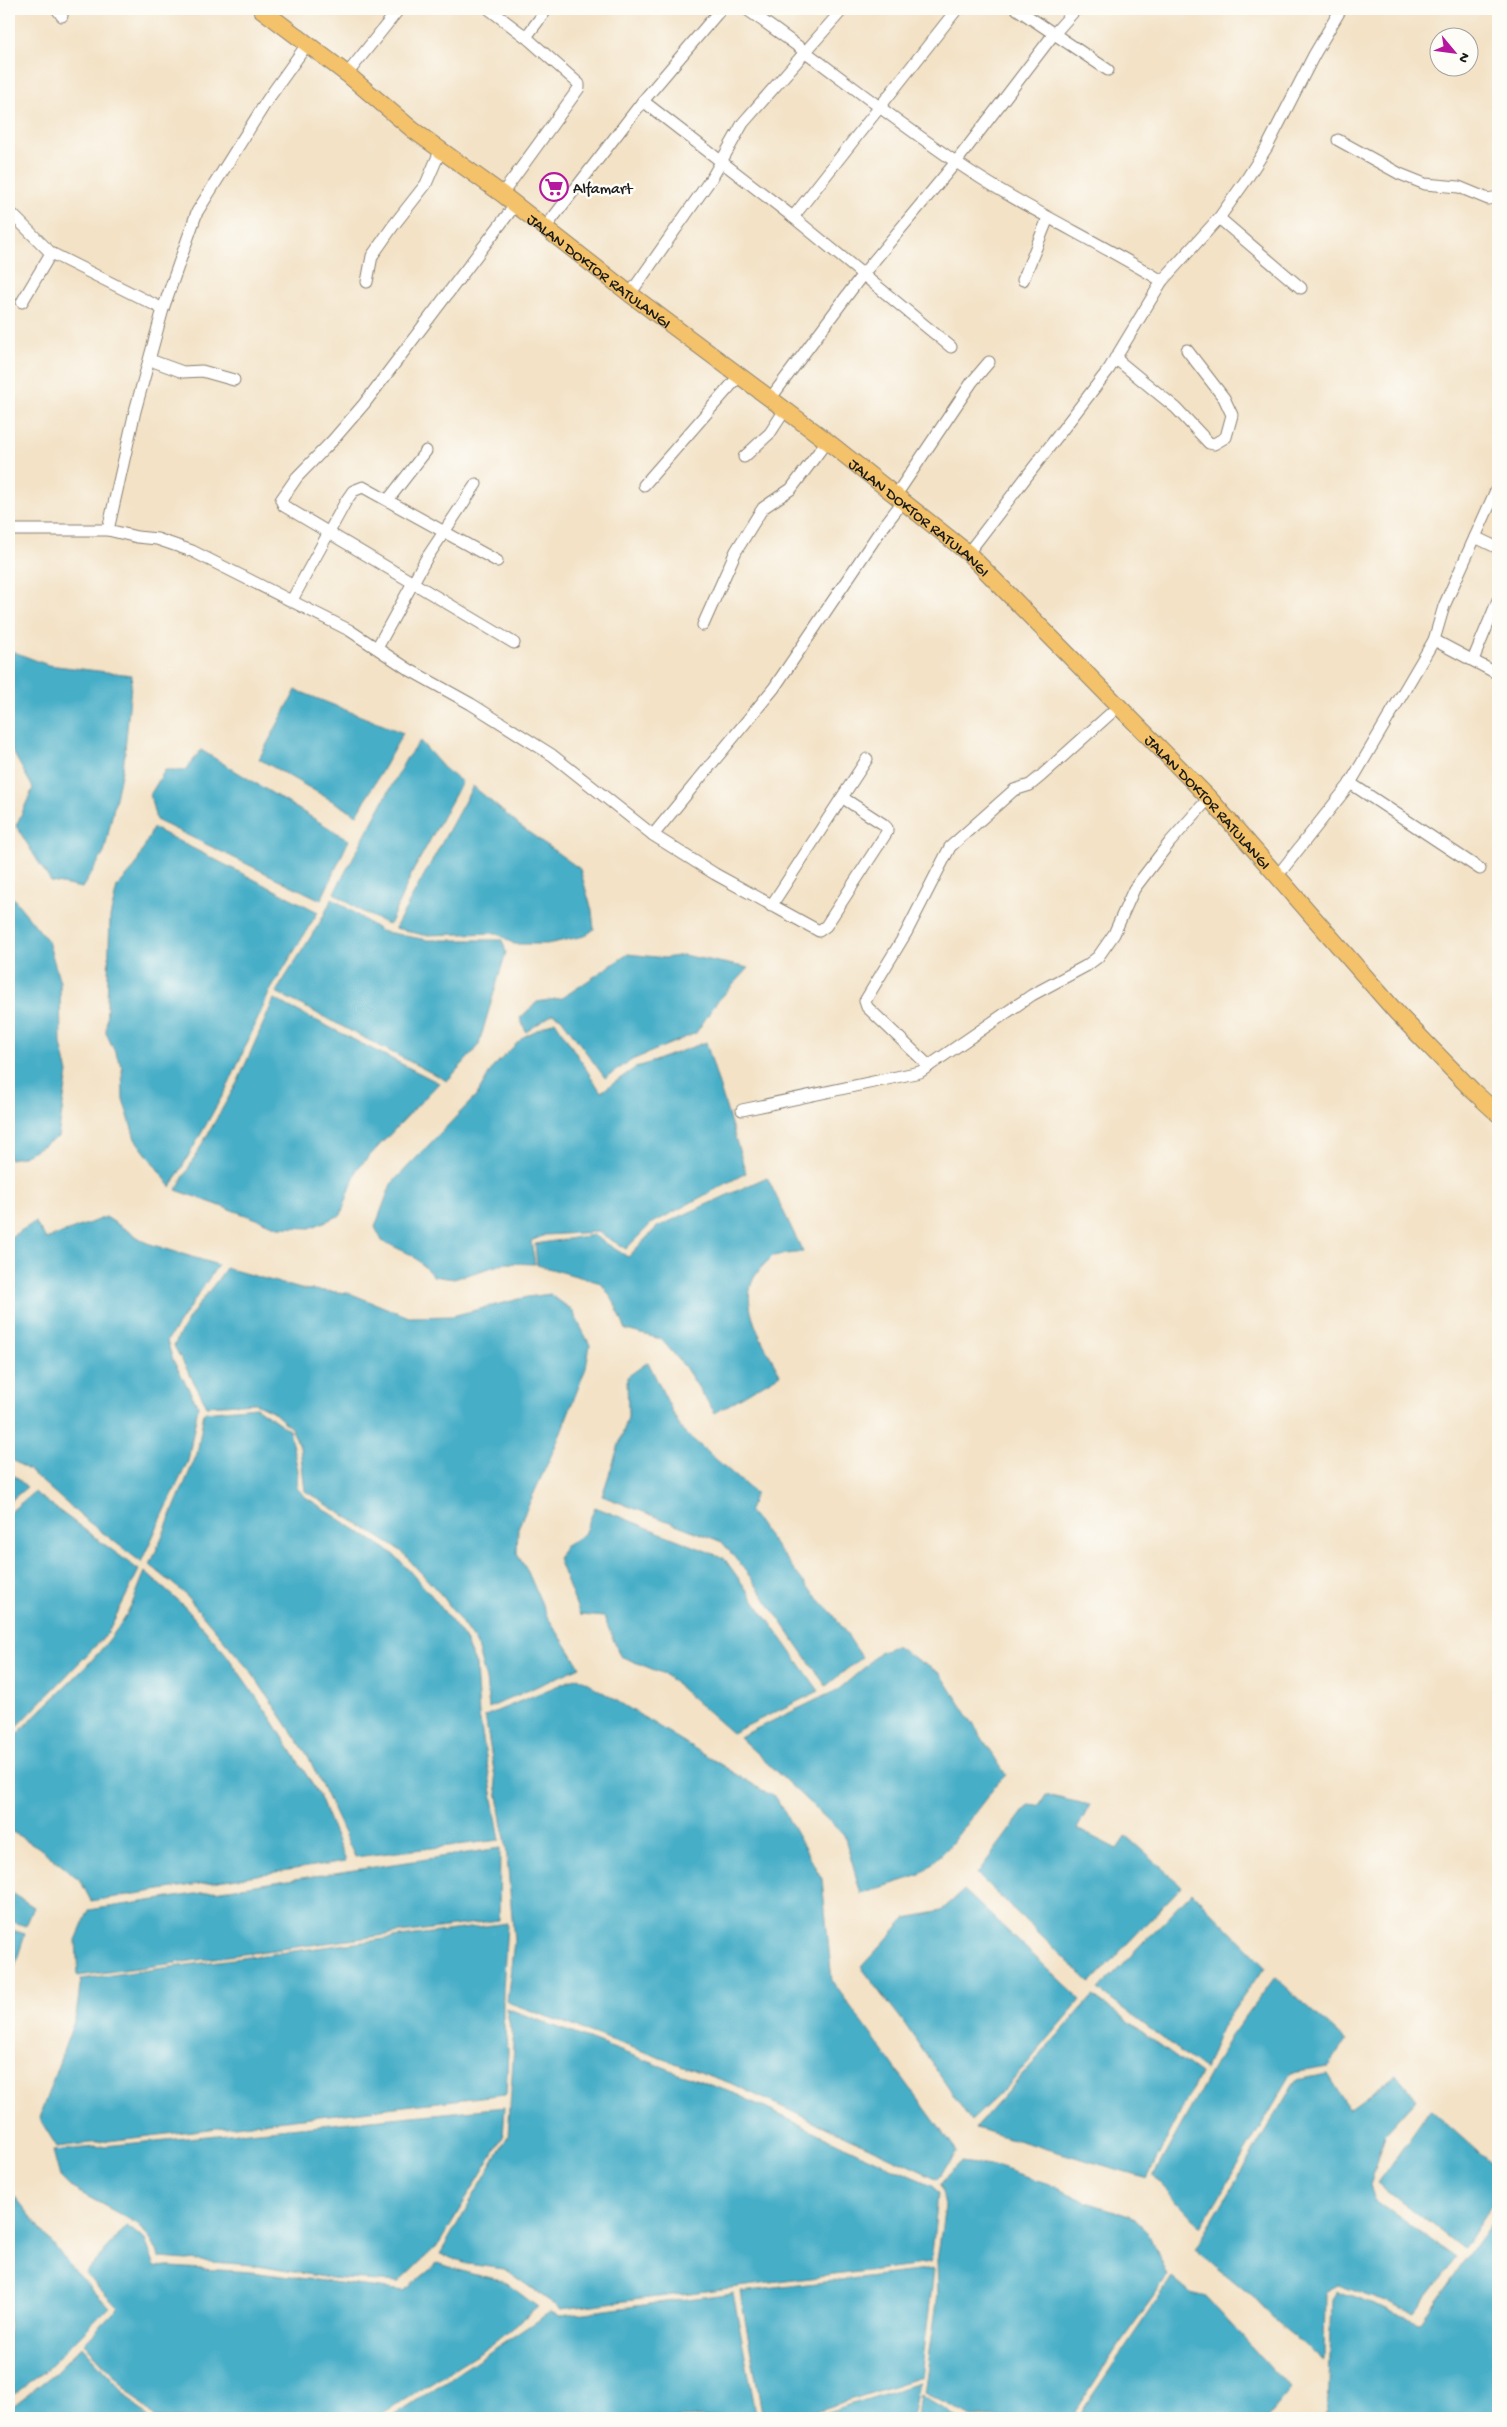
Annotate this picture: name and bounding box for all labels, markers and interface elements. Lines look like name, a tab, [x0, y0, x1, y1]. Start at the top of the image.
north arrow	[1430, 28, 1480, 78]
text: N	[1454, 49, 1473, 65]
supermarket icon: Alfamart	[539, 172, 569, 202]
place label: Alfamart	[573, 181, 634, 200]
street label: JALAN DOKTOR RATULANGI	[522, 211, 674, 334]
street label: JALAN DOKTOR RATULANGI	[843, 456, 992, 582]
street label: JALAN DOKTOR RATULANGI	[1139, 732, 1273, 875]

